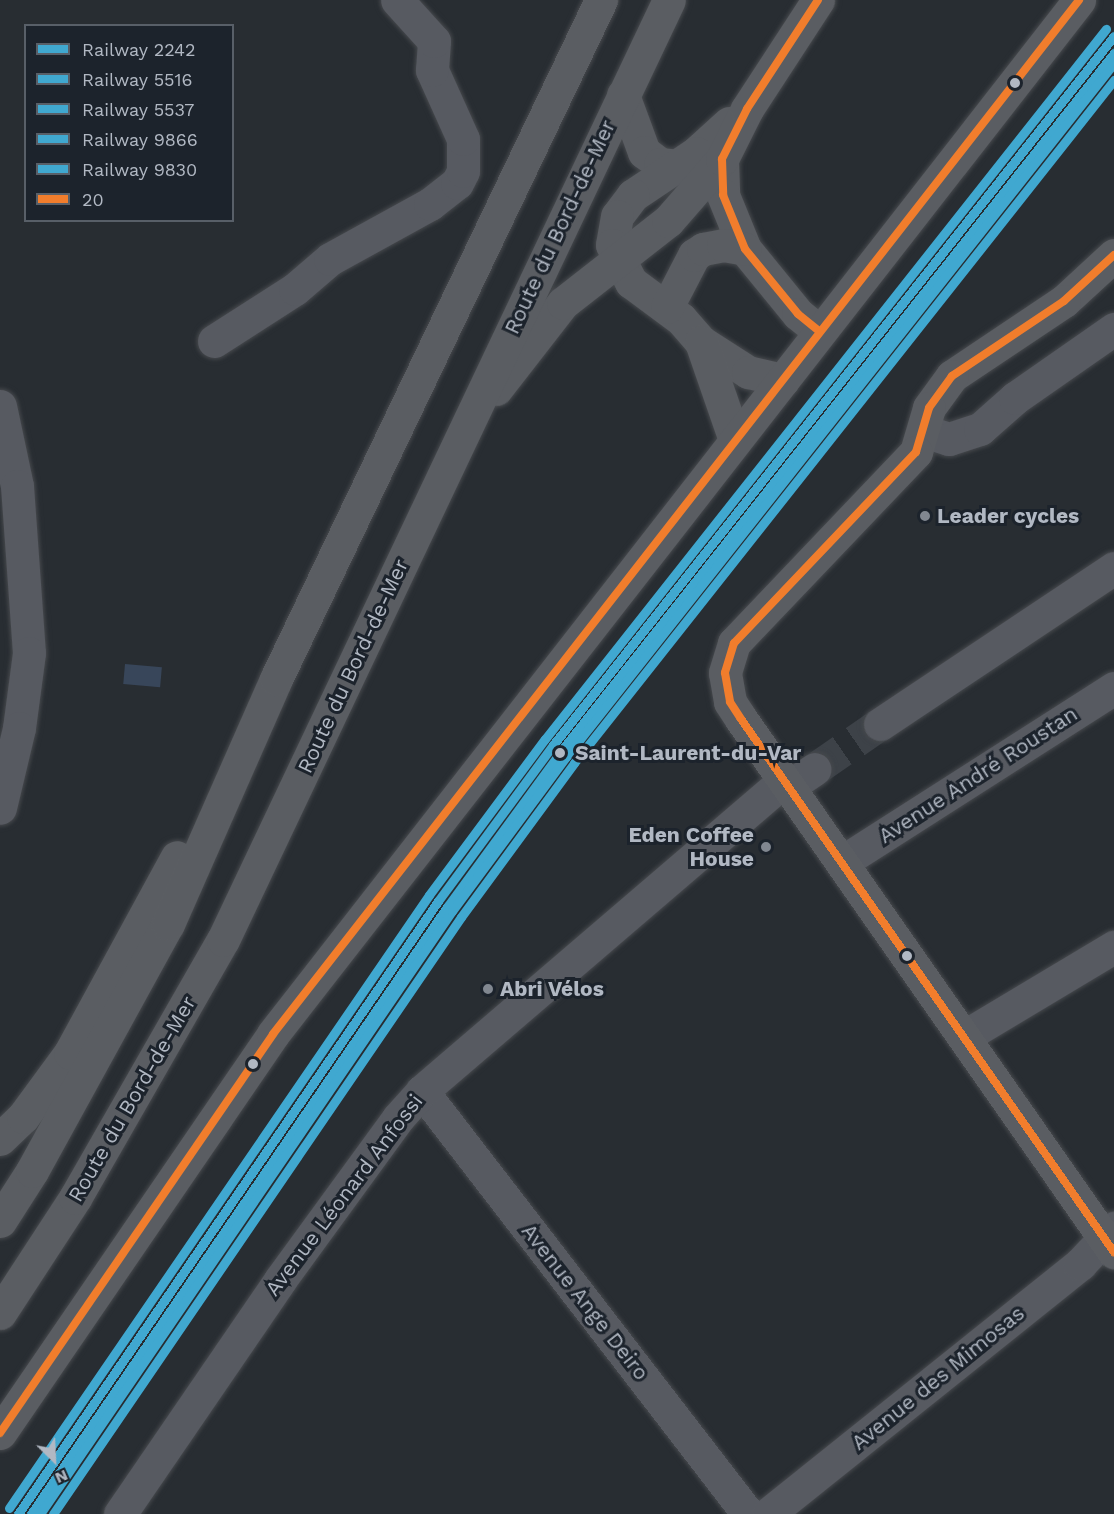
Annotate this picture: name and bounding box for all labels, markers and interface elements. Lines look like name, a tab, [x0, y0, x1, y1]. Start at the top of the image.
legend	[24, 24, 234, 222]
text: Railway 2242	[82, 39, 196, 60]
text: Railway 5516	[82, 69, 193, 90]
unlabelled marker	[1009, 77, 1021, 89]
text: Railway 5537	[82, 99, 194, 120]
street label: Route du Bord-de-Mer	[499, 116, 621, 338]
text: Railway 9866	[82, 129, 198, 150]
text: Railway 9830	[82, 159, 197, 180]
text: 20	[82, 189, 104, 210]
place label: Leader cycles	[937, 503, 1080, 529]
marker: Leader cycles	[918, 509, 932, 523]
street label: Route du Bord-de-Mer	[292, 555, 414, 777]
street label: Avenue André Roustan	[873, 701, 1083, 849]
place label: Saint-Laurent-du-Var	[575, 740, 801, 766]
marker: Saint-Laurent-du-Var	[550, 743, 570, 763]
place label: Eden Coffee House	[628, 822, 754, 872]
marker: Eden Coffee House	[759, 840, 773, 854]
unlabelled marker	[901, 950, 913, 962]
place label: Abri Vélos	[500, 976, 604, 1002]
marker: Abri Vélos	[481, 982, 495, 996]
street label: Route du Bord-de-Mer	[63, 992, 201, 1206]
unlabelled marker	[247, 1058, 259, 1070]
street label: Avenue Léonard Anfossi	[260, 1089, 428, 1301]
street label: Avenue Ange Deiro	[516, 1218, 654, 1386]
street label: Avenue des Mimosas	[846, 1301, 1030, 1455]
north arrow	[24, 1430, 84, 1490]
text: N	[52, 1466, 71, 1488]

